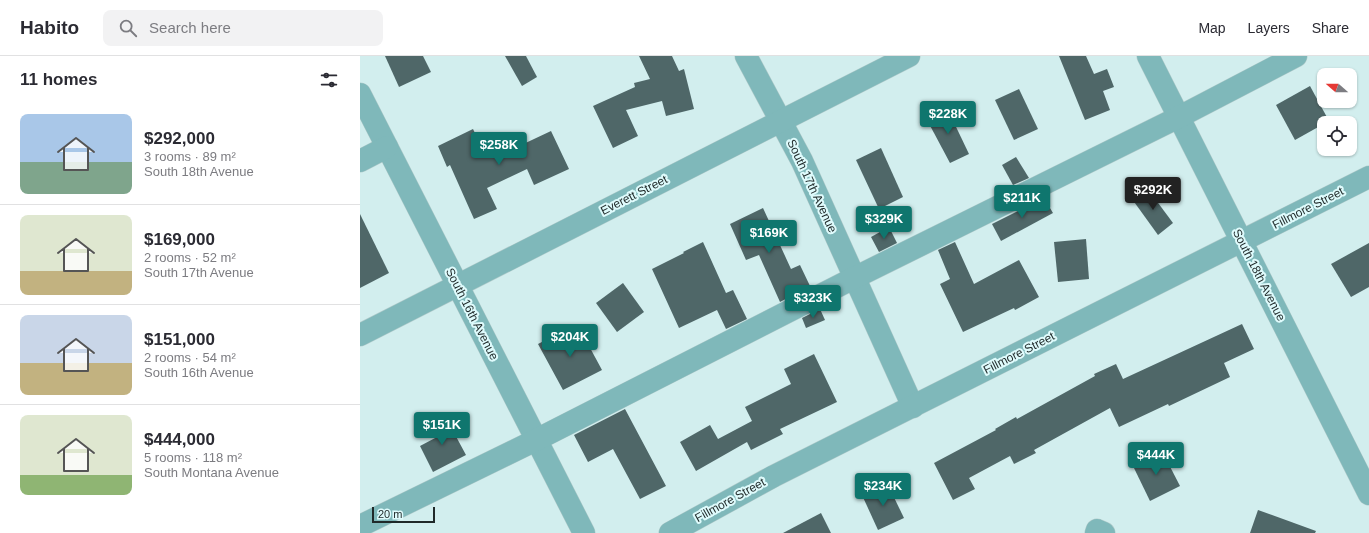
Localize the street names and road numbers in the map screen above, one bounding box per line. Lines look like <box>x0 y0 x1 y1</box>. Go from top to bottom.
street label: South 17th Avenue <box>784 137 840 235</box>
street label: Everett Street <box>598 172 670 218</box>
street label: Fillmore Street <box>1270 184 1347 232</box>
street label: South 18th Avenue <box>1230 227 1288 324</box>
street label: South 16th Avenue <box>443 266 501 363</box>
street label: Fillmore Street <box>981 329 1058 377</box>
street label: Fillmore Street <box>692 475 768 525</box>

